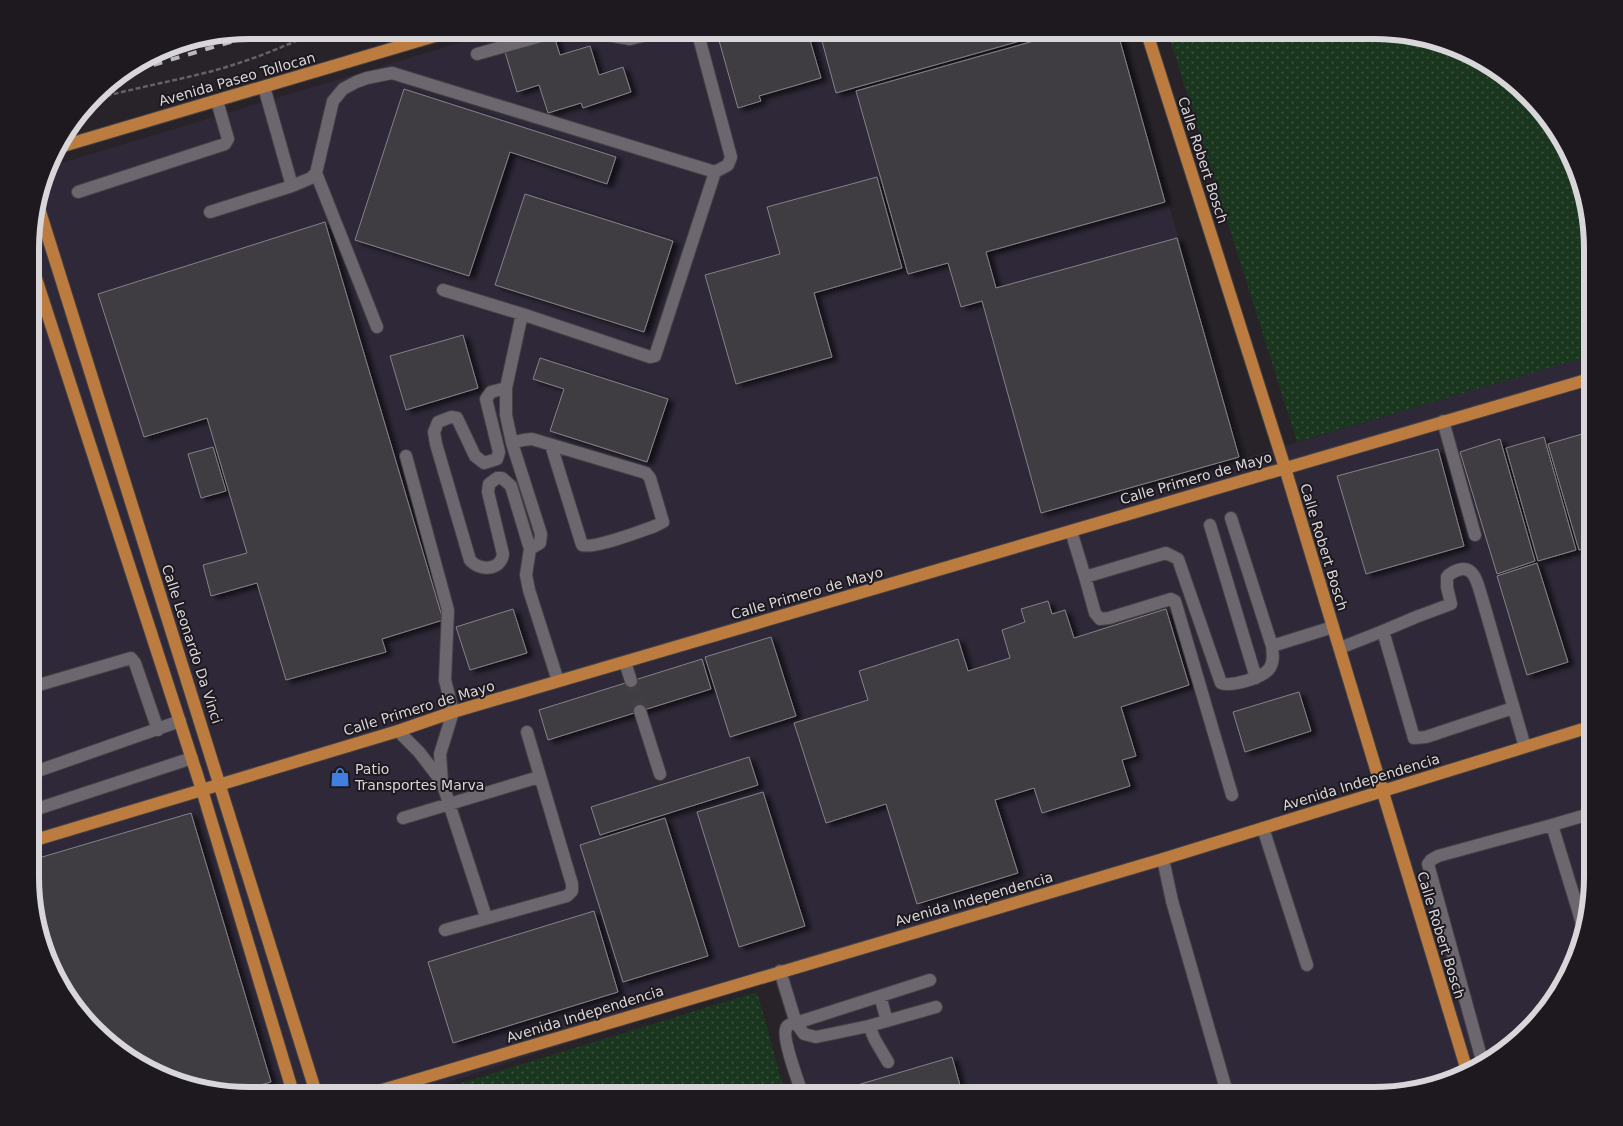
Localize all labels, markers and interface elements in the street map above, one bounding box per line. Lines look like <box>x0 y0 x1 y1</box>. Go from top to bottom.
street label: Avenida Paseo Tollocan <box>157 49 317 109</box>
street label: Calle Robert Bosch <box>1175 95 1231 225</box>
street label: Calle Primero de Mayo <box>1118 449 1274 507</box>
street label: Calle Robert Bosch <box>1297 482 1351 612</box>
street label: Calle Leonardo Da Vinci <box>159 562 225 726</box>
street label: Calle Primero de Mayo <box>729 564 885 622</box>
street label: Calle Primero de Mayo <box>341 677 497 739</box>
street label: Avenida Independencia <box>1280 750 1442 814</box>
place label: Patio Transportes Marva <box>354 761 484 793</box>
shop icon: Patio Transportes Marva <box>329 766 351 788</box>
street label: Avenida Independencia <box>893 869 1055 929</box>
street label: Calle Robert Bosch <box>1414 870 1468 1000</box>
street label: Avenida Independencia <box>504 982 666 1046</box>

